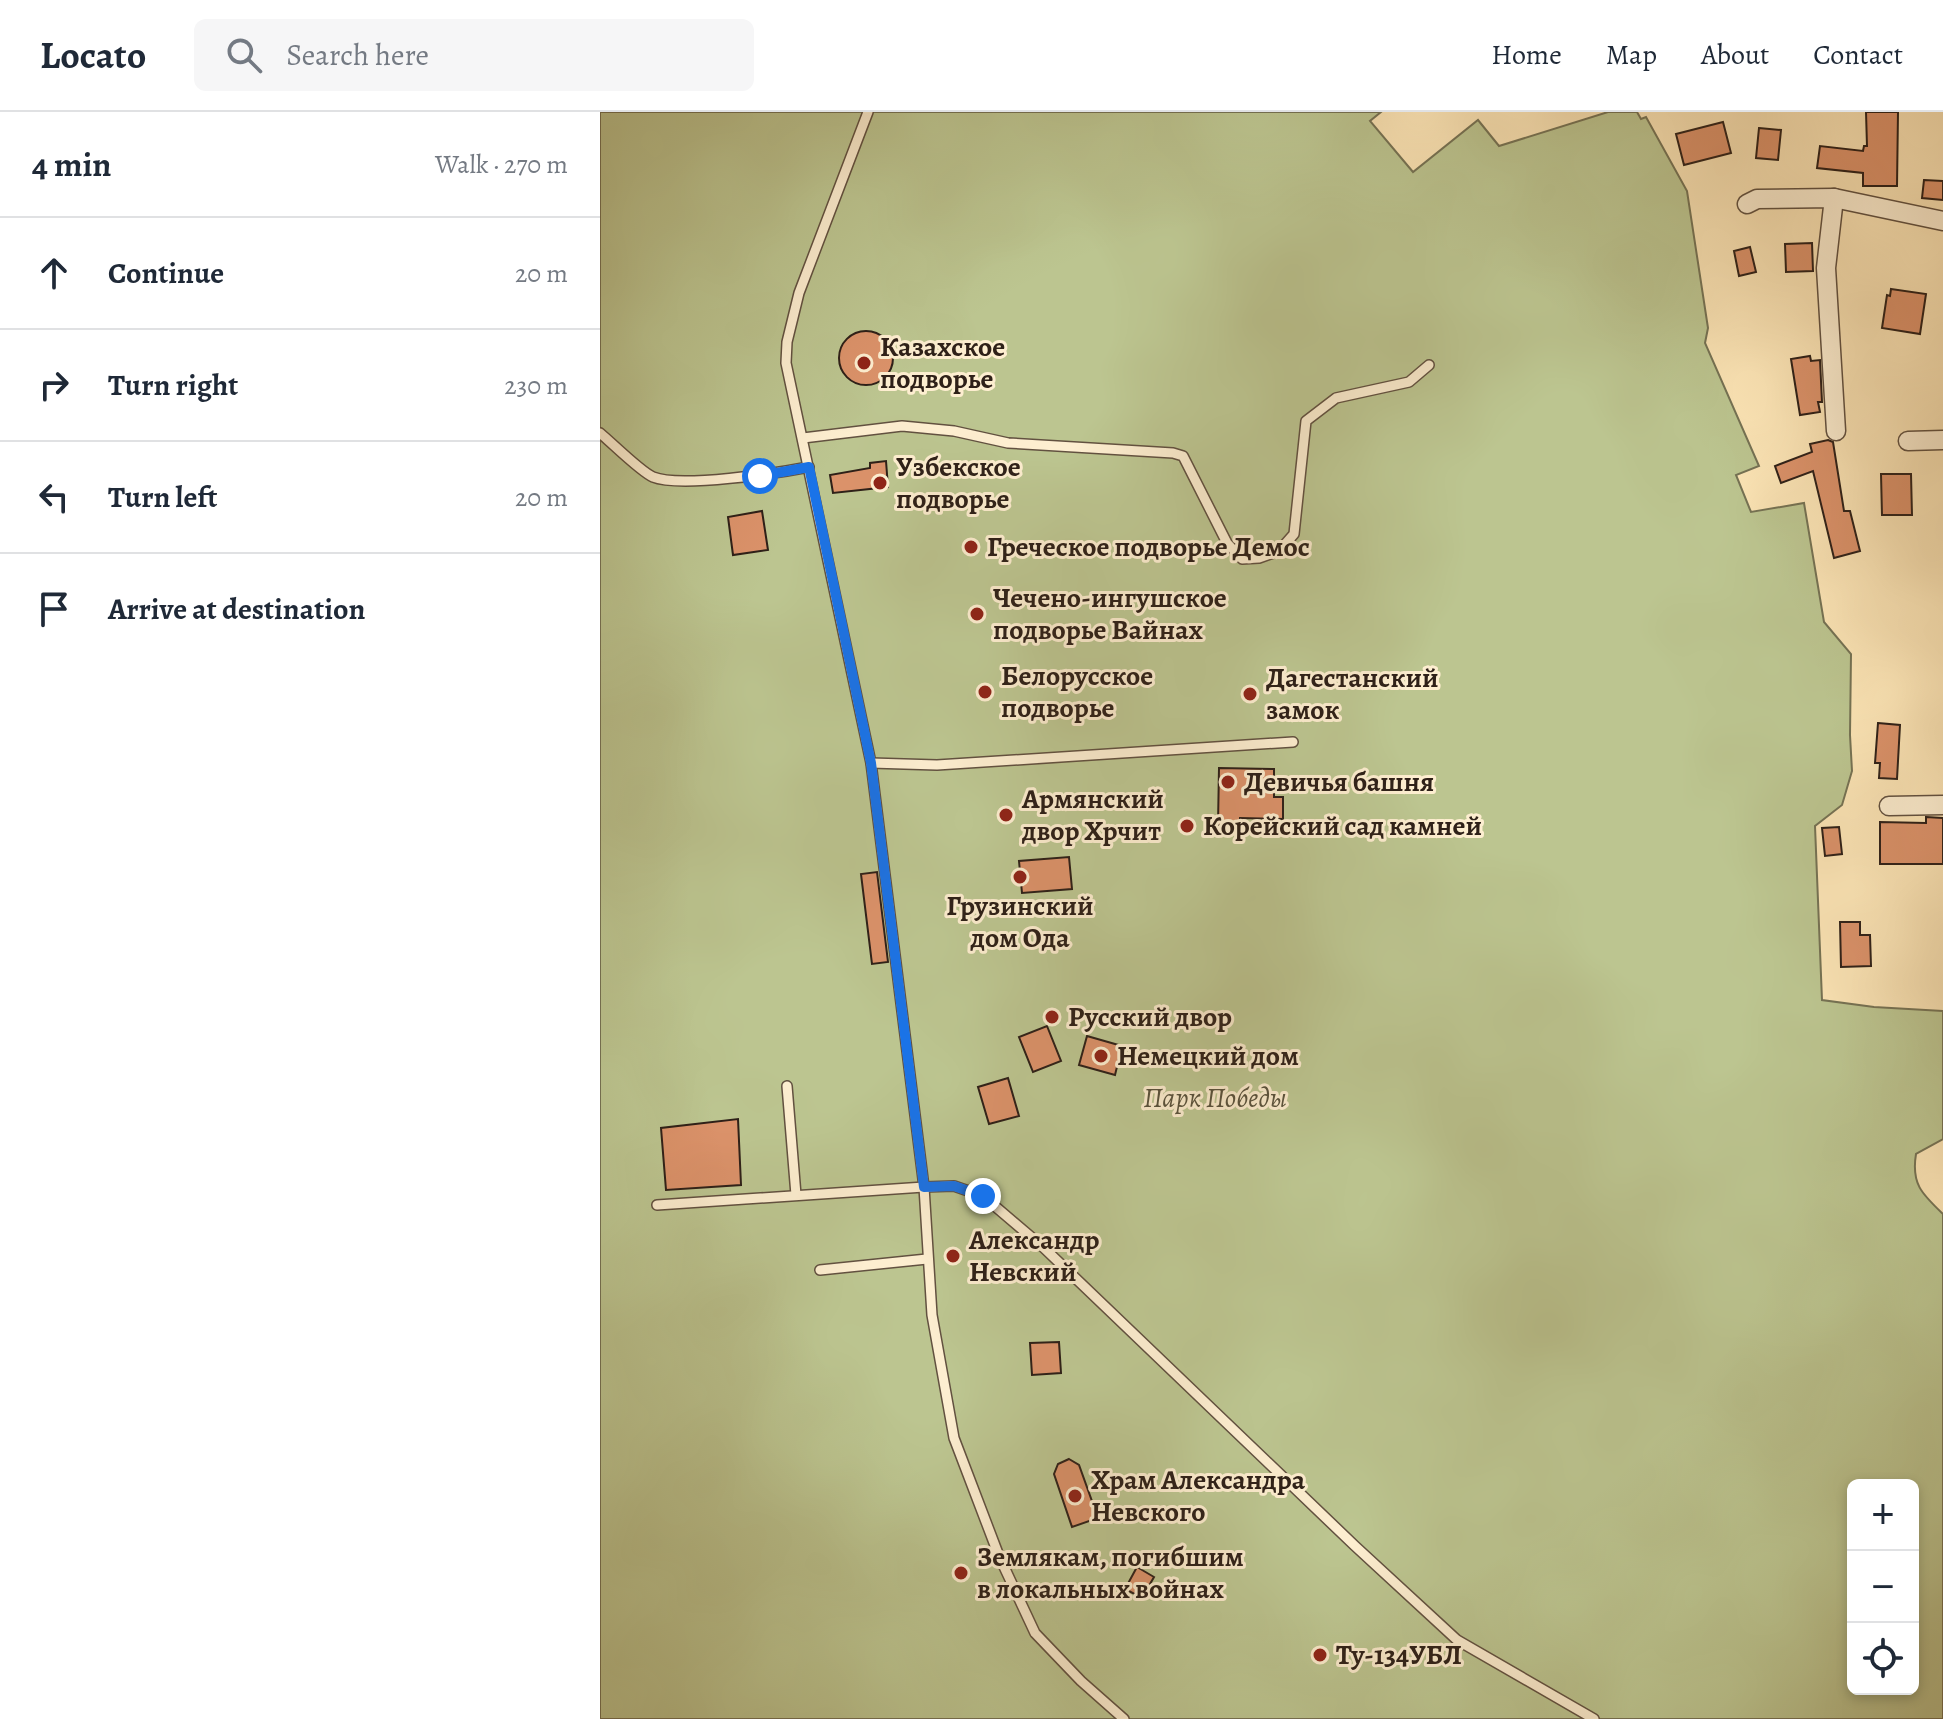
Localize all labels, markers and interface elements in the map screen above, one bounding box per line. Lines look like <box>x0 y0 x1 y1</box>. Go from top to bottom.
search box <box>194 19 754 91</box>
text: Locato <box>40 29 146 81</box>
icon: search <box>222 33 266 77</box>
text: Search here <box>286 35 429 75</box>
text: Home <box>1491 36 1562 74</box>
text: Map <box>1606 36 1657 74</box>
text: About <box>1701 36 1769 74</box>
text: Contact <box>1813 36 1903 74</box>
text: 4 min <box>32 141 111 188</box>
text: Walk · 270 m <box>435 147 568 182</box>
icon: ahead <box>32 251 76 295</box>
text: Continue <box>108 253 224 293</box>
text: 20 m <box>515 256 568 291</box>
place label: Казахское подворье <box>880 328 1005 398</box>
marker: Казахское подворье <box>855 354 873 372</box>
icon: right <box>32 363 76 407</box>
text: Turn right <box>108 365 238 405</box>
text: 230 m <box>504 368 568 403</box>
place label: Узбекское подворье <box>896 448 1021 518</box>
route start <box>742 458 778 494</box>
marker: Узбекское подворье <box>871 474 889 492</box>
icon: left <box>32 475 76 519</box>
text: Turn left <box>108 477 217 517</box>
text: 20 m <box>515 480 568 515</box>
place label: Греческое подворье Демос <box>987 528 1310 566</box>
marker: Греческое подворье Демос <box>962 538 980 556</box>
place label: Чечено-ингушское подворье Вайнах <box>993 579 1227 649</box>
icon: arrive <box>32 587 76 631</box>
text: Arrive at destination <box>108 589 365 629</box>
marker: Чечено-ингушское подворье Вайнах <box>968 605 986 623</box>
place label: Белорусское подворье <box>1001 657 1153 727</box>
place label: Дагестанский замок <box>1266 659 1439 729</box>
marker: Белорусское подворье <box>976 683 994 701</box>
marker: Дагестанский замок <box>1241 685 1259 703</box>
place label: Девичья башня <box>1244 763 1434 801</box>
marker: Девичья башня <box>1219 773 1237 791</box>
place label: Армянский двор Хрчит <box>1021 780 1164 850</box>
marker: Армянский двор Хрчит <box>997 806 1015 824</box>
place label: Корейский сад камней <box>1203 807 1482 845</box>
marker: Корейский сад камней <box>1178 817 1196 835</box>
marker: Грузинский дом Ода <box>1011 868 1029 886</box>
place label: Грузинский дом Ода <box>946 887 1094 957</box>
place label: Русский двор <box>1068 998 1232 1036</box>
marker: Русский двор <box>1043 1008 1061 1026</box>
place label: Немецкий дом <box>1117 1037 1299 1075</box>
marker: Немецкий дом <box>1092 1047 1110 1065</box>
park label: Парк Победы <box>1143 1079 1287 1117</box>
route end <box>965 1178 1001 1214</box>
place label: Александр Невский <box>968 1221 1100 1291</box>
marker: Александр Невский <box>944 1247 962 1265</box>
place label: Храм Александра Невского <box>1091 1461 1306 1531</box>
map controls <box>1847 1479 1919 1695</box>
button: + <box>1847 1479 1919 1551</box>
marker: Храм Александра Невского <box>1066 1487 1084 1505</box>
place label: Землякам, погибшим в локальных войнах <box>977 1538 1244 1608</box>
button: − <box>1847 1551 1919 1623</box>
marker: Землякам, погибшим в локальных войнах <box>952 1564 970 1582</box>
button: locate <box>1847 1623 1919 1695</box>
place label: Ту-134УБЛ <box>1336 1636 1462 1674</box>
marker: Ту-134УБЛ <box>1311 1646 1329 1664</box>

